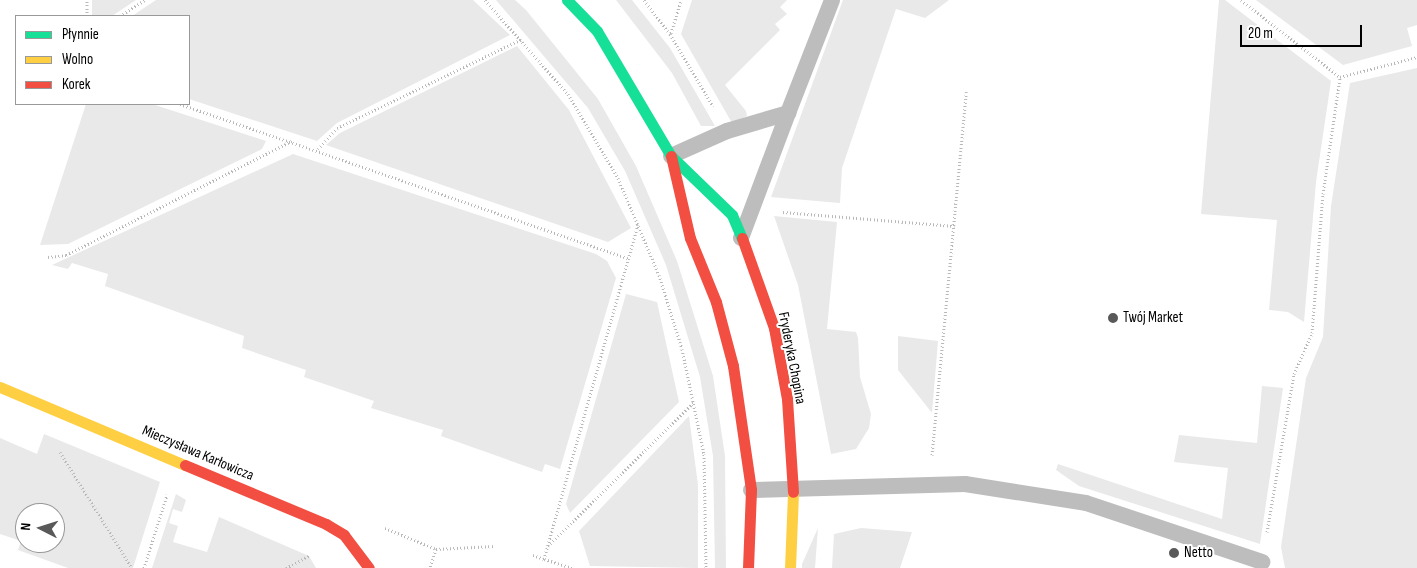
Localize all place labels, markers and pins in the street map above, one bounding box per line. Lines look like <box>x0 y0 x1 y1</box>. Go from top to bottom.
place label: Twój Market <box>1123 309 1183 327</box>
marker: Twój Market <box>1107 312 1119 324</box>
place label: Netto <box>1184 544 1213 562</box>
marker: Netto <box>1168 547 1180 559</box>

